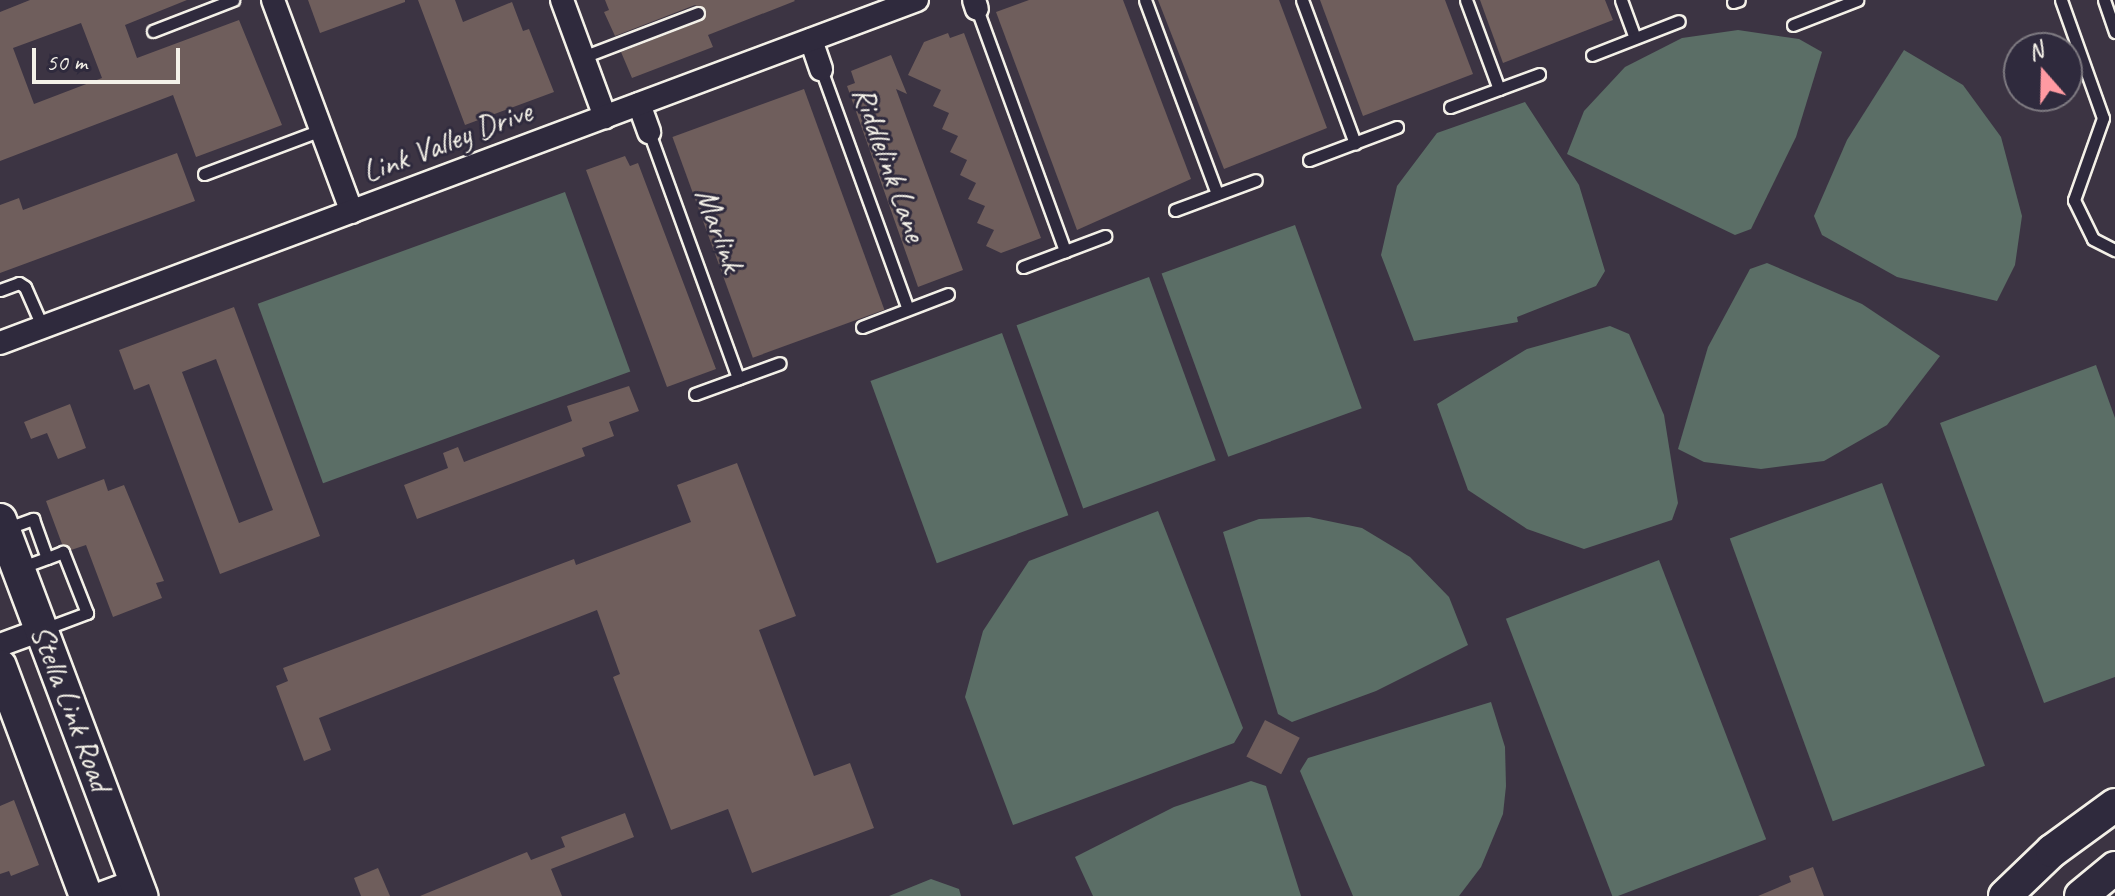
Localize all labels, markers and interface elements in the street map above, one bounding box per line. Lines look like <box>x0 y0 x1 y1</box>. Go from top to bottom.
scale bar <box>36 32 184 82</box>
north arrow <box>2003 32 2083 112</box>
text: N <box>2024 36 2047 67</box>
text: 50 m <box>46 47 87 77</box>
street label: Riddlelink Lane <box>843 81 935 247</box>
street label: Link Valley Drive <box>356 92 538 192</box>
street label: Marlink <box>686 183 752 277</box>
street label: Stella Link Road <box>22 619 120 797</box>

